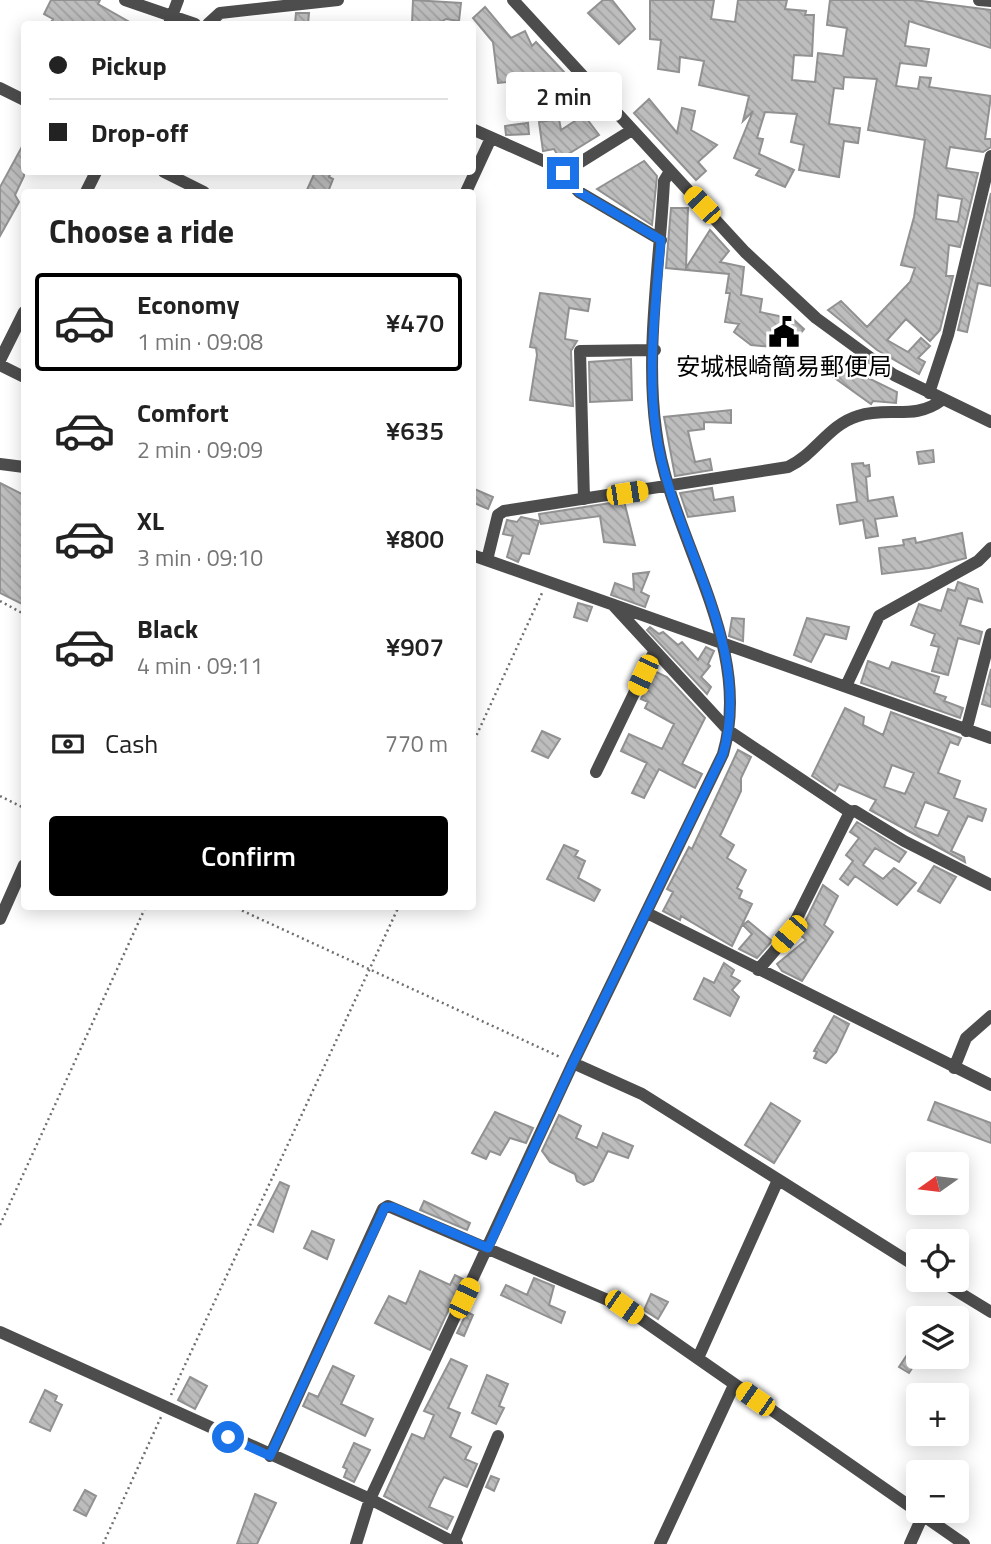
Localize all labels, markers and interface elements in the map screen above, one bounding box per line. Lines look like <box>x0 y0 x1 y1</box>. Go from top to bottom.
text: Pickup <box>91 46 167 85</box>
callout: 2 min <box>505 72 621 120</box>
text: 2 min <box>536 79 592 114</box>
text: Drop-off <box>91 113 188 152</box>
route end <box>547 157 579 189</box>
car <box>680 182 725 228</box>
text: Choose a ride <box>49 207 234 255</box>
text: Economy <box>137 285 239 324</box>
icon: car <box>53 291 116 354</box>
text: ¥470 <box>386 303 444 342</box>
public building icon: 安城根崎簡易郵便局 <box>767 315 801 349</box>
text: 1 min · 09:08 <box>137 324 263 359</box>
place label: 安城根崎簡易郵便局 <box>676 348 892 384</box>
text: Comfort <box>137 393 229 432</box>
icon: car <box>53 399 116 462</box>
text: ¥635 <box>386 411 444 450</box>
text: 2 min · 09:09 <box>137 432 263 467</box>
car <box>605 479 650 507</box>
text: XL <box>137 501 164 540</box>
icon: car <box>53 507 116 570</box>
text: ¥800 <box>386 519 444 558</box>
text: 3 min · 09:10 <box>137 540 263 575</box>
text: Black <box>137 609 198 648</box>
icon: car <box>53 615 116 678</box>
text: ¥907 <box>386 627 444 666</box>
text: 4 min · 09:11 <box>137 648 263 683</box>
car <box>625 652 662 698</box>
text: Cash <box>105 724 158 763</box>
icon: cash <box>49 725 87 763</box>
text: 770 m <box>385 726 448 761</box>
button: Confirm <box>49 816 448 896</box>
car <box>768 911 811 957</box>
north arrow <box>906 1152 970 1214</box>
map controls <box>906 1152 969 1523</box>
button: locate <box>906 1229 969 1292</box>
car <box>446 1275 483 1321</box>
car <box>601 1286 648 1328</box>
button: layers <box>906 1306 969 1369</box>
car <box>732 1378 779 1420</box>
button: + <box>906 1383 969 1446</box>
route start <box>212 1421 244 1453</box>
button: − <box>906 1460 969 1523</box>

